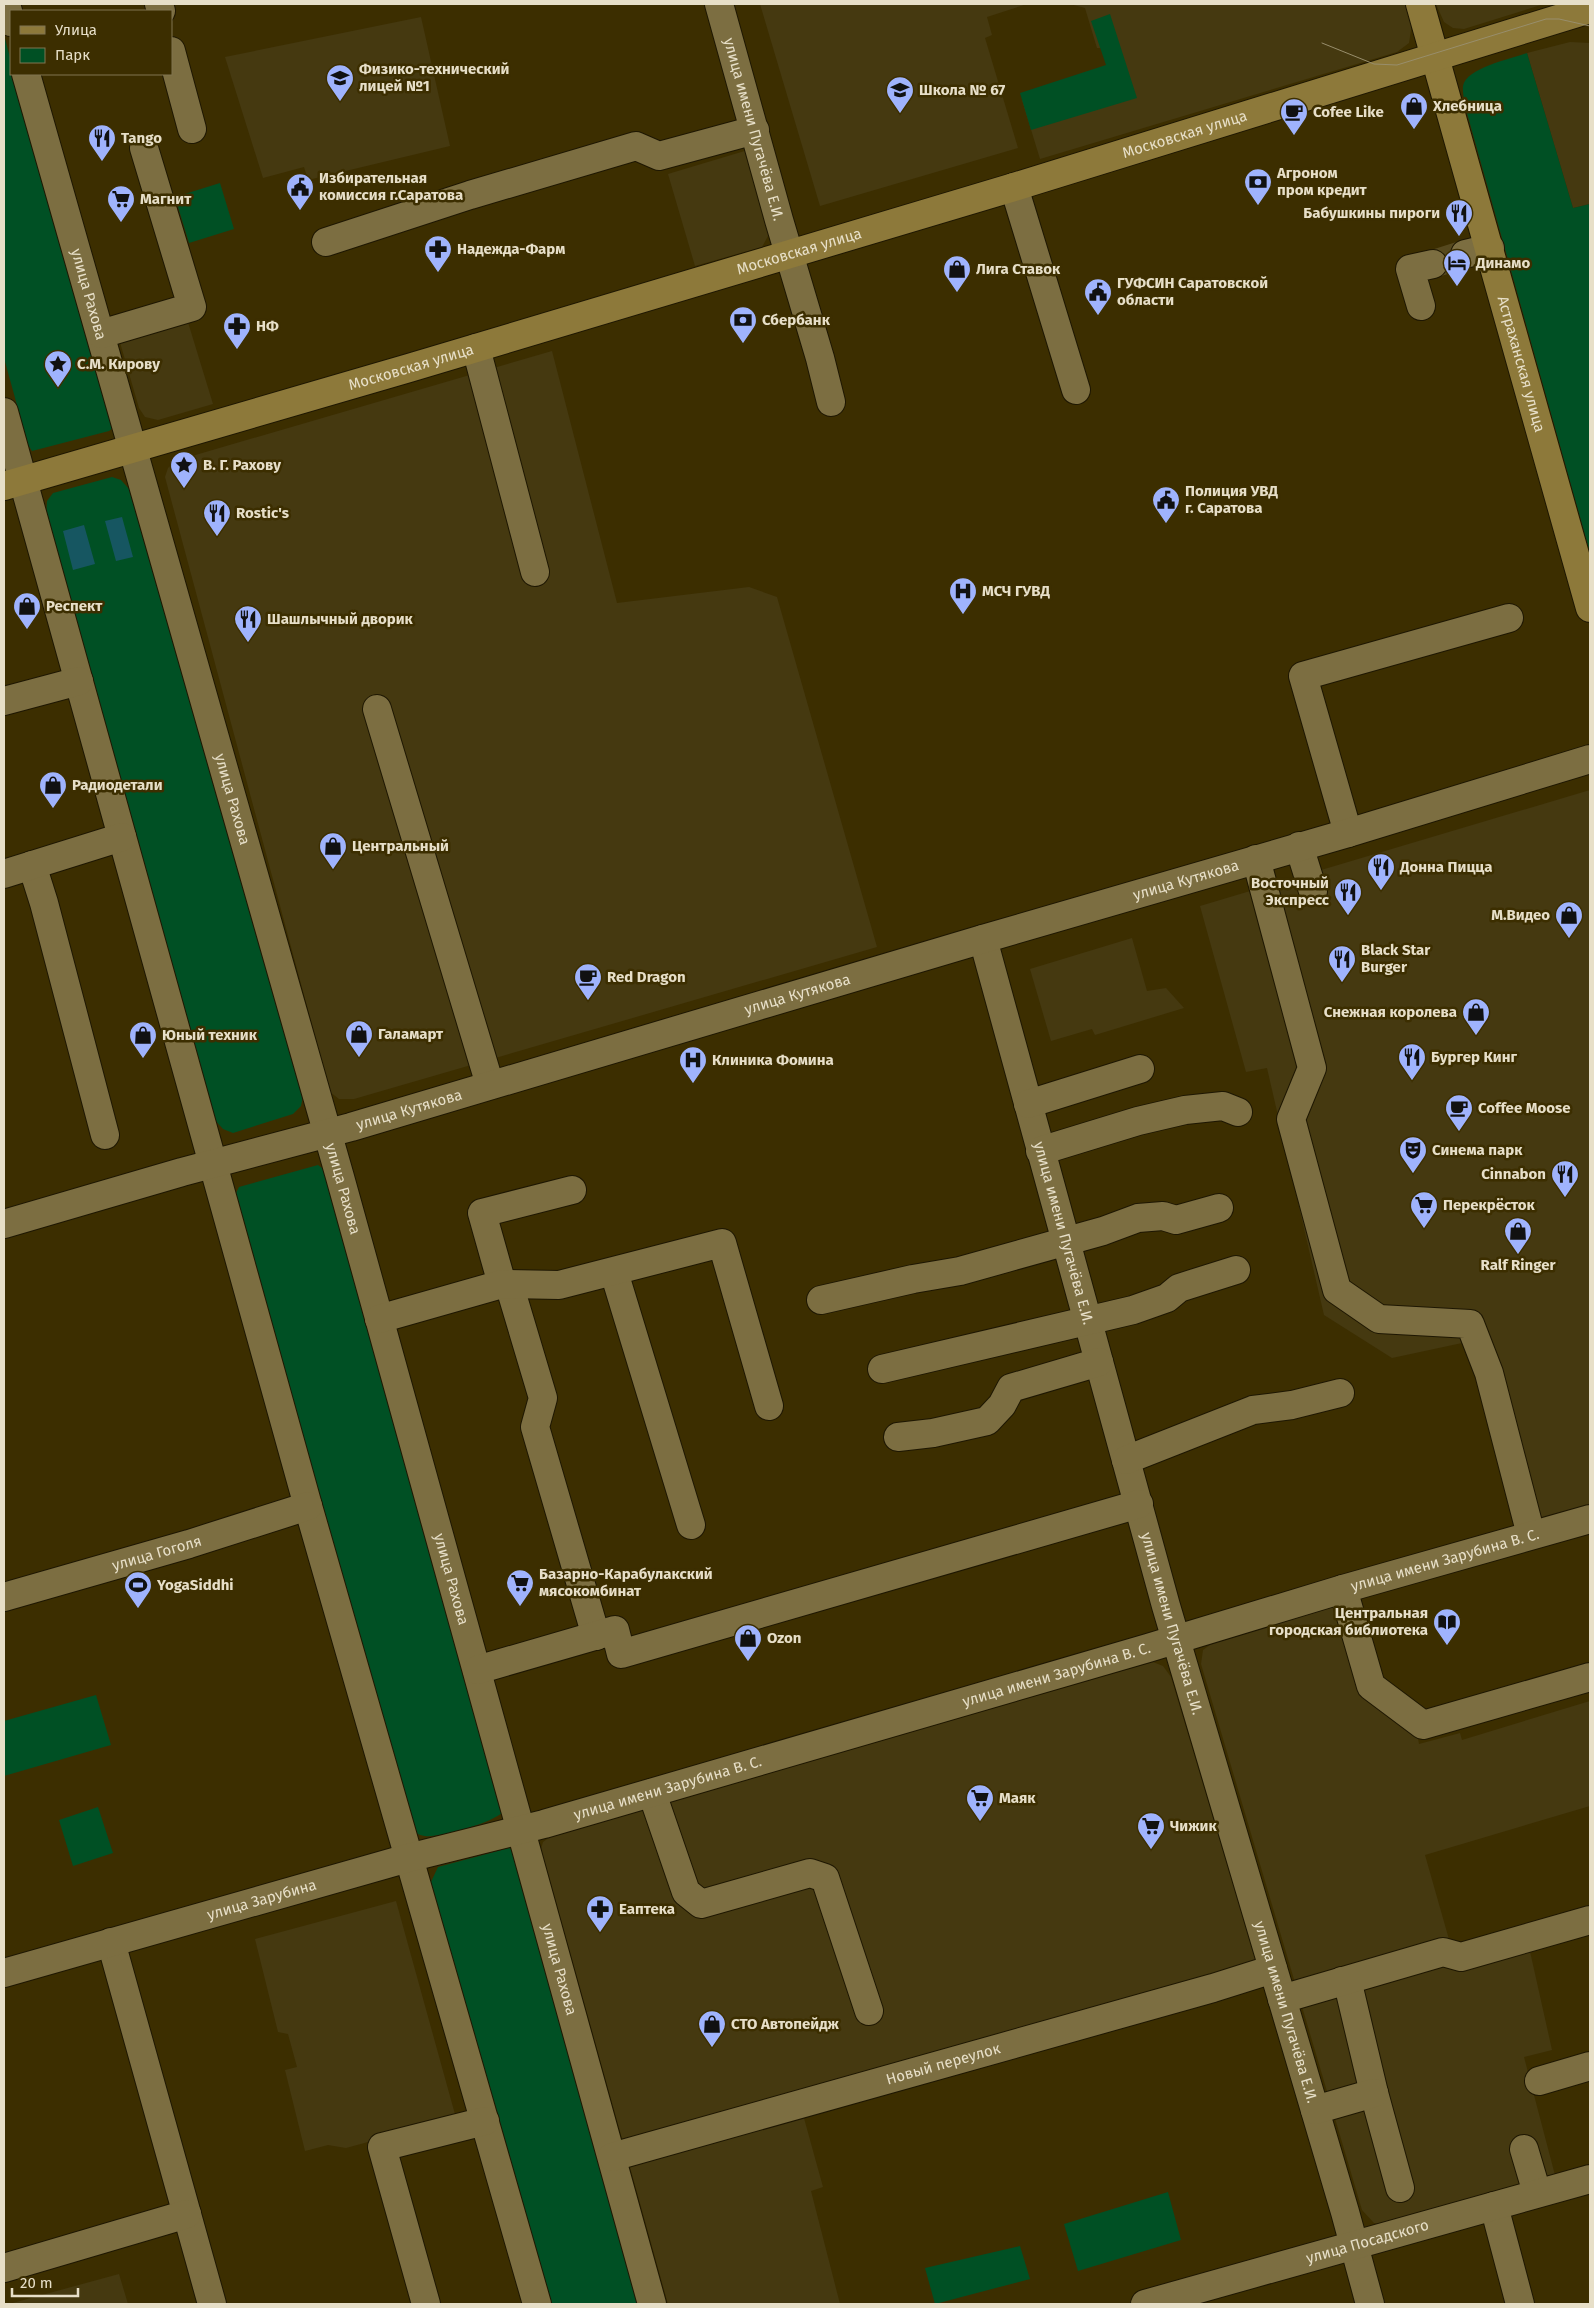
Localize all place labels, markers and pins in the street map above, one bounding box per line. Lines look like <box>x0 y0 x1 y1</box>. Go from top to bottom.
place label: Физико-технический лицей №1 <box>359 60 509 95</box>
school or university icon: Физико-технический лицей №1 <box>325 63 355 102</box>
school or university icon: Школа № 67 <box>885 75 915 114</box>
place label: Школа № 67 <box>919 81 1005 99</box>
shop icon: Хлебница <box>1399 91 1429 130</box>
cafe icon: Cofee Like <box>1279 97 1309 136</box>
place label: Хлебница <box>1432 97 1502 115</box>
place label: Cofee Like <box>1313 103 1384 121</box>
restaurant icon: Tango <box>87 123 117 162</box>
place label: Tango <box>121 129 162 147</box>
place label: Агроном пром кредит <box>1276 164 1368 199</box>
bank icon: Агроном пром кредит <box>1243 167 1273 206</box>
place label: Избирательная комиссия г.Саратова <box>319 169 463 204</box>
public building icon: Избирательная комиссия г.Саратова <box>285 172 315 211</box>
supermarket icon: Магнит <box>106 184 136 223</box>
place label: Магнит <box>140 190 192 208</box>
restaurant icon: Бабушкины пироги <box>1444 198 1474 237</box>
place label: Бабушкины пироги <box>1303 204 1440 222</box>
pharmacy icon: Надежда-Фарм <box>423 234 453 273</box>
place label: Надежда-Фарм <box>457 240 565 258</box>
hotel icon: Динамо <box>1442 248 1472 287</box>
shop icon: Лига Ставок <box>942 254 972 293</box>
place label: Динамо <box>1475 254 1530 272</box>
place label: Лига Ставок <box>976 260 1061 278</box>
place label: ГУФСИН Саратовской области <box>1117 274 1268 309</box>
public building icon: ГУФСИН Саратовской области <box>1083 277 1113 316</box>
bank icon: Сбербанк <box>728 305 758 344</box>
pharmacy icon: НФ <box>222 311 252 350</box>
place label: Сбербанк <box>762 311 831 329</box>
place label: НФ <box>256 317 279 335</box>
place icon: С.М. Кирову <box>43 349 73 388</box>
place label: С.М. Кирову <box>77 355 160 373</box>
place icon: В. Г. Рахову <box>169 450 199 489</box>
place label: В. Г. Рахову <box>203 456 281 474</box>
place label: Полиция УВД г. Саратова <box>1185 482 1279 517</box>
public building icon: Полиция УВД г. Саратова <box>1151 485 1181 524</box>
restaurant icon: Rostic's <box>202 498 232 537</box>
place label: Rostic's <box>236 504 289 522</box>
hospital icon: МСЧ ГУВД <box>948 576 978 615</box>
place label: МСЧ ГУВД <box>982 582 1051 600</box>
shop icon: Респект <box>12 591 42 630</box>
place label: Респект <box>46 597 103 615</box>
restaurant icon: Шашлычный дворик <box>233 604 263 643</box>
place label: Шашлычный дворик <box>267 610 414 628</box>
shop icon: Радиодетали <box>38 770 68 809</box>
place label: Радиодетали <box>72 776 163 794</box>
shop icon: Центральный <box>318 831 348 870</box>
place label: Центральный <box>352 837 449 855</box>
restaurant icon: Донна Пицца <box>1366 852 1396 891</box>
place label: Донна Пицца <box>1399 858 1492 876</box>
place label: Восточный Экспресс <box>1251 874 1330 909</box>
restaurant icon: Восточный Экспресс <box>1333 877 1363 916</box>
shop icon: М.Видео <box>1554 900 1584 939</box>
place label: М.Видео <box>1491 906 1550 924</box>
place label: Black Star Burger <box>1361 941 1431 976</box>
restaurant icon: Black Star Burger <box>1327 944 1357 983</box>
cafe icon: Red Dragon <box>573 962 603 1001</box>
place label: Red Dragon <box>607 968 686 986</box>
shop icon: Снежная королева <box>1461 997 1491 1036</box>
place label: Снежная королева <box>1324 1003 1457 1021</box>
shop icon: Галамарт <box>344 1019 374 1058</box>
shop icon: Юный техник <box>128 1020 158 1059</box>
place label: Галамарт <box>378 1025 444 1043</box>
place label: Юный техник <box>162 1026 258 1044</box>
restaurant icon: Бургер Кинг <box>1397 1042 1427 1081</box>
hospital icon: Клиника Фомина <box>678 1045 708 1084</box>
place label: Бургер Кинг <box>1431 1048 1517 1066</box>
place label: Клиника Фомина <box>712 1051 834 1069</box>
cafe icon: Coffee Moose <box>1444 1093 1474 1132</box>
place label: Coffee Moose <box>1478 1099 1571 1117</box>
theatre icon: Синема парк <box>1398 1135 1428 1174</box>
place label: Синема парк <box>1432 1141 1523 1159</box>
restaurant icon: Cinnabon <box>1550 1159 1580 1198</box>
place label: Cinnabon <box>1481 1165 1546 1183</box>
supermarket icon: Перекрёсток <box>1409 1190 1439 1229</box>
place label: Перекрёсток <box>1443 1196 1536 1214</box>
shop icon: Ralf Ringer <box>1503 1216 1533 1255</box>
place label: Ralf Ringer <box>1481 1256 1556 1274</box>
place label: Базарно-Карабулакский мясокомбинат <box>539 1565 713 1600</box>
supermarket icon: Базарно-Карабулакский мясокомбинат <box>505 1568 535 1607</box>
sports icon: YogaSiddhi <box>123 1570 153 1609</box>
place label: YogaSiddhi <box>156 1576 234 1594</box>
place label: Центральная городская библиотека <box>1269 1604 1428 1639</box>
library icon: Центральная городская библиотека <box>1432 1607 1462 1646</box>
shop icon: Ozon <box>733 1623 763 1662</box>
place label: Ozon <box>767 1629 801 1647</box>
supermarket icon: Маяк <box>965 1783 995 1822</box>
place label: Маяк <box>999 1789 1036 1807</box>
supermarket icon: Чижик <box>1136 1811 1166 1850</box>
place label: Чижик <box>1170 1817 1217 1835</box>
pharmacy icon: Еаптека <box>585 1894 615 1933</box>
place label: Еаптека <box>619 1900 675 1918</box>
shop icon: СТО Автопейдж <box>697 2009 727 2048</box>
place label: СТО Автопейдж <box>731 2015 840 2033</box>

